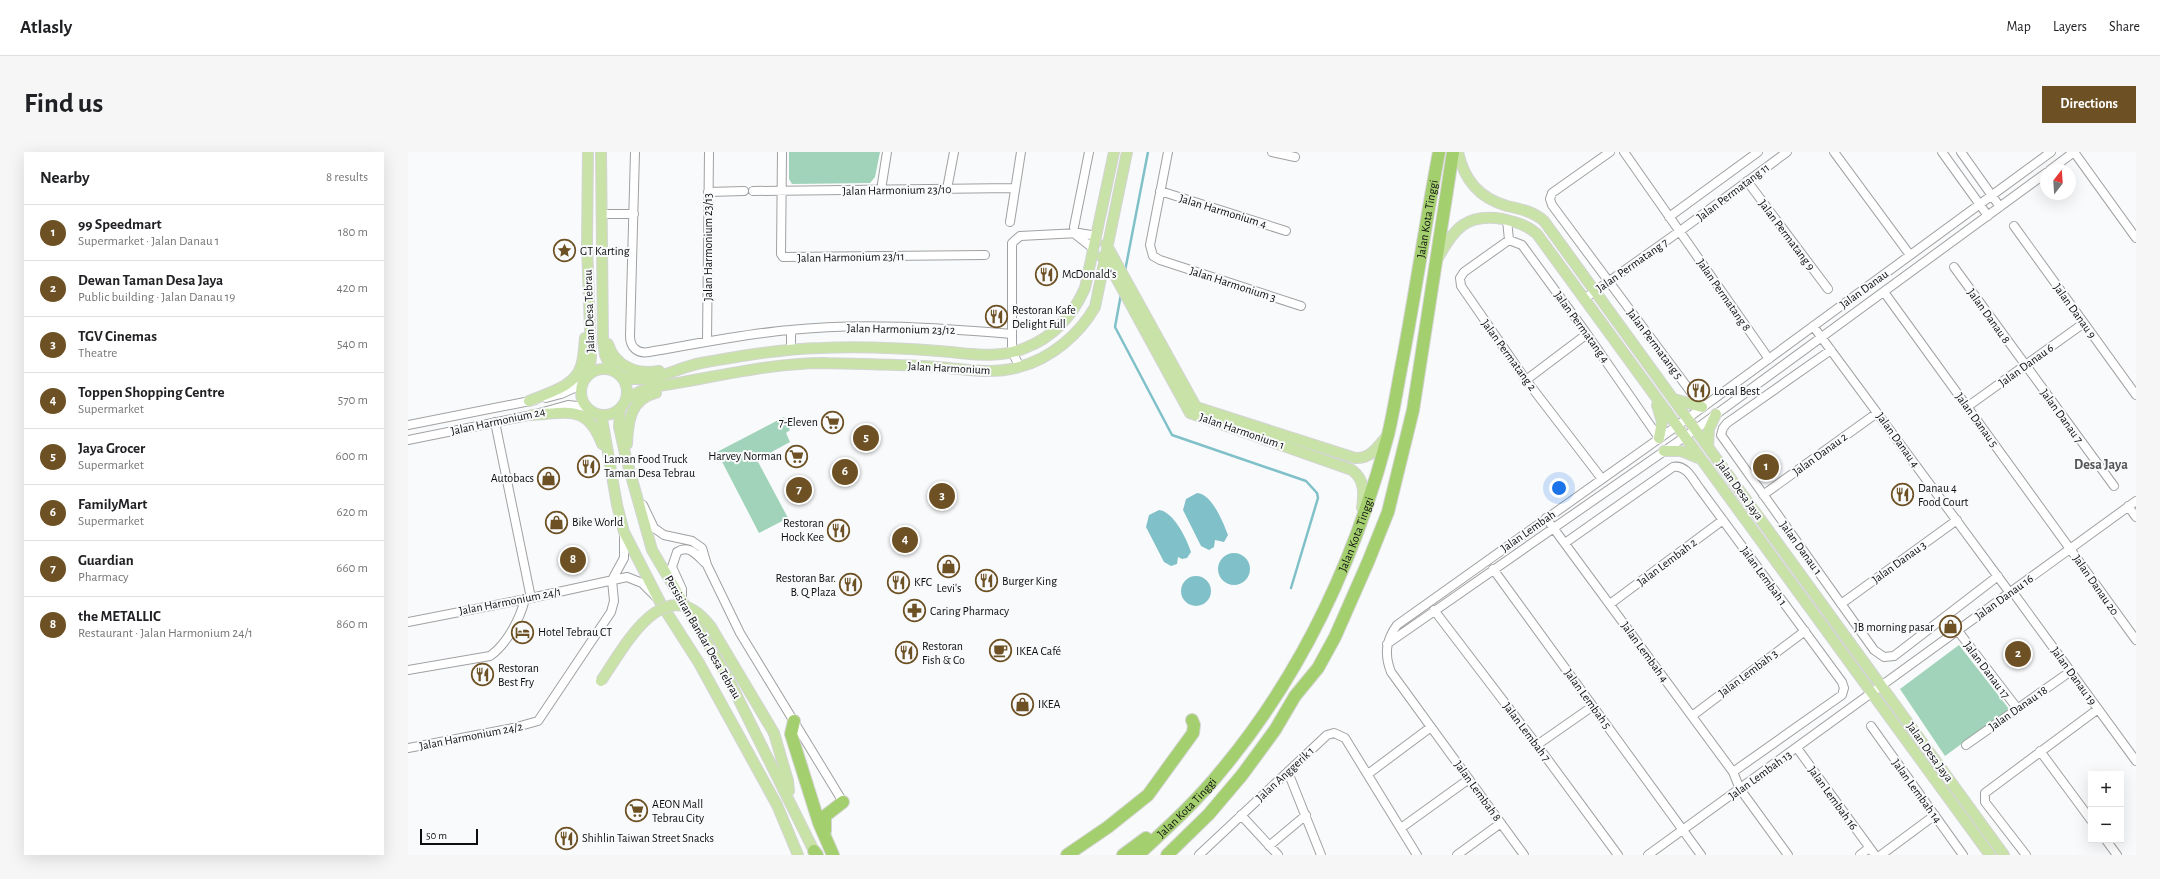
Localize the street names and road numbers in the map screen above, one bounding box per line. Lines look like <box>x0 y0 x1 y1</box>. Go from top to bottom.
street label: Jalan Permatang 11 <box>1694 161 1772 223</box>
street label: Jalan Kota Tinggi <box>1415 179 1440 259</box>
street label: Jalan Harmonium 23/10 <box>842 183 952 197</box>
street label: Jalan Harmonium 4 <box>1178 192 1268 230</box>
street label: Jalan Harmonium 23/13 <box>702 193 714 301</box>
street label: Jalan Permatang 9 <box>1757 198 1818 273</box>
street label: Jalan Permatang 7 <box>1594 236 1670 294</box>
street label: Jalan Harmonium 23/11 <box>797 250 905 264</box>
street label: Jalan Permatang 8 <box>1695 257 1753 333</box>
street label: Jalan Harmonium 3 <box>1188 264 1278 304</box>
street label: Jalan Danau <box>1838 268 1890 310</box>
street label: Jalan Desa Tebrau <box>582 269 596 353</box>
street label: Jalan Danau 9 <box>2051 281 2099 341</box>
street label: Jalan Danau 8 <box>1965 286 2013 346</box>
street label: Jalan Permatang 4 <box>1552 289 1612 365</box>
street label: Jalan Permatang 5 <box>1625 307 1685 381</box>
street label: Jalan Permatang 2 <box>1479 317 1539 393</box>
street label: Jalan Harmonium 23/12 <box>847 322 956 336</box>
street label: Jalan Danau 6 <box>1996 341 2056 389</box>
street label: Jalan Harmonium <box>907 360 991 376</box>
street label: Jalan Danau 7 <box>2038 387 2086 445</box>
street label: Jalan Danau 5 <box>1953 391 2001 449</box>
street label: Jalan Harmonium 24 <box>450 405 546 437</box>
street label: Jalan Danau 4 <box>1874 410 1922 470</box>
street label: Jalan Harmonium 1 <box>1198 411 1286 451</box>
street label: Jalan Danau 2 <box>1791 430 1850 478</box>
street label: Jalan Desa Jaya <box>1714 458 1766 523</box>
street label: Jalan Kota Tinggi <box>1336 495 1375 573</box>
street label: Jalan Lembah <box>1499 508 1557 554</box>
street label: Jalan Danau 1 <box>1778 519 1824 577</box>
street label: Jalan Lembah 2 <box>1635 536 1699 588</box>
street label: Jalan Danau 3 <box>1870 538 1928 586</box>
street label: Jalan Lembah 1 <box>1739 544 1789 608</box>
street label: Jalan Danau 20 <box>2071 553 2121 617</box>
street label: Jalan Danau 16 <box>1973 572 2035 622</box>
street label: Persisiran Bandar Desa Tebrau <box>663 573 743 701</box>
street label: Jalan Harmonium 24/1 <box>458 585 562 617</box>
street label: Jalan Lembah 4 <box>1619 620 1671 685</box>
street label: Jalan Danau 17 <box>1962 639 2012 701</box>
street label: Jalan Danau 19 <box>2049 645 2099 707</box>
street label: Jalan Lembah 3 <box>1716 647 1780 699</box>
street label: Jalan Lembah 5 <box>1562 667 1614 731</box>
street label: Jalan Danau 18 <box>1987 683 2050 733</box>
street label: Jalan Lembah 7 <box>1501 700 1553 764</box>
street label: Jalan Harmonium 24/2 <box>418 720 524 752</box>
street label: Jalan Desa Jaya <box>1904 720 1956 785</box>
street label: Jalan Anggerik 1 <box>1254 744 1316 804</box>
street label: Jalan Lembah 13 <box>1726 748 1794 802</box>
street label: Jalan Lembah 14 <box>1890 757 1944 825</box>
street label: Jalan Lembah 8 <box>1452 759 1504 824</box>
street label: Jalan Lembah 16 <box>1806 764 1860 832</box>
street label: Jalan Kota Tinggi <box>1155 775 1219 840</box>

